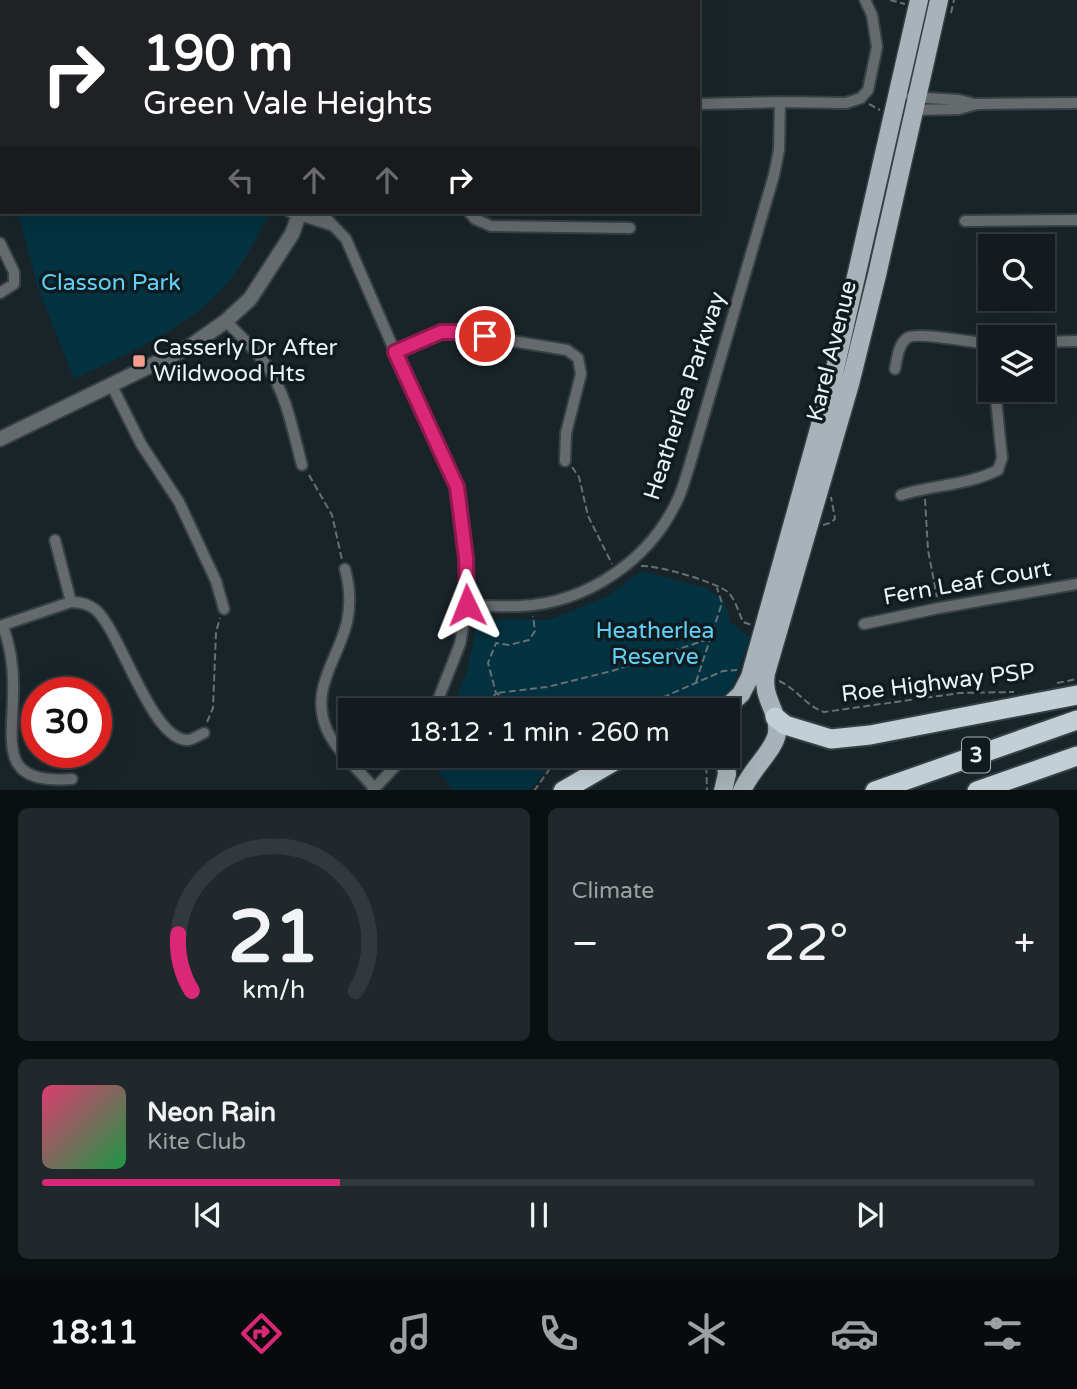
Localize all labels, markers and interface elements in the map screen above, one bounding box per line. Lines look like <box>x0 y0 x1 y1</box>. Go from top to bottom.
text: 190 m <box>143 25 293 84</box>
icon: right <box>28 28 119 119</box>
text: Green Vale Heights <box>143 85 433 123</box>
icon: left <box>222 161 260 199</box>
icon: ahead <box>295 161 333 199</box>
icon: ahead <box>368 161 406 199</box>
icon: right <box>441 161 479 199</box>
map controls <box>978 234 1055 402</box>
button: search <box>978 234 1055 311</box>
park label: Classon Park <box>41 269 181 297</box>
street label: Karel Avenue <box>801 278 863 424</box>
street label: Heatherlea Parkway <box>638 288 732 504</box>
pin <box>455 306 515 366</box>
icon: arrive <box>466 317 504 355</box>
button: layers <box>978 325 1055 402</box>
place label: Casserly Dr After Wildwood Hts <box>153 334 338 388</box>
marker: Casserly Dr After Wildwood Hts <box>131 353 147 369</box>
street label: Fern Leaf Court <box>881 554 1053 612</box>
position arrow <box>430 568 504 642</box>
park label: Heatherlea Reserve <box>595 617 715 671</box>
street label: Roe Highway PSP <box>840 657 1036 709</box>
speed limit sign: 30 <box>21 677 112 768</box>
text: 18:12 · 1 min · 260 m <box>408 717 670 748</box>
road number: 3 <box>962 738 990 772</box>
text: Climate <box>572 877 654 905</box>
text: 21 <box>228 894 319 982</box>
text: 22° <box>764 912 849 975</box>
text: − <box>572 921 599 967</box>
text: + <box>1014 921 1035 967</box>
text: km/h <box>242 974 305 1004</box>
text: Neon Rain <box>147 1097 276 1128</box>
text: Kite Club <box>147 1128 246 1156</box>
icon: previous <box>189 1196 227 1234</box>
icon: pause <box>520 1196 558 1234</box>
icon: next <box>851 1196 889 1234</box>
icon: directions <box>237 1309 286 1358</box>
icon: music <box>386 1309 435 1358</box>
icon: phone <box>534 1309 583 1358</box>
icon: climate <box>682 1309 731 1358</box>
icon: car <box>830 1309 879 1358</box>
icon: filters <box>978 1309 1027 1358</box>
text: 18:11 <box>50 1314 138 1352</box>

